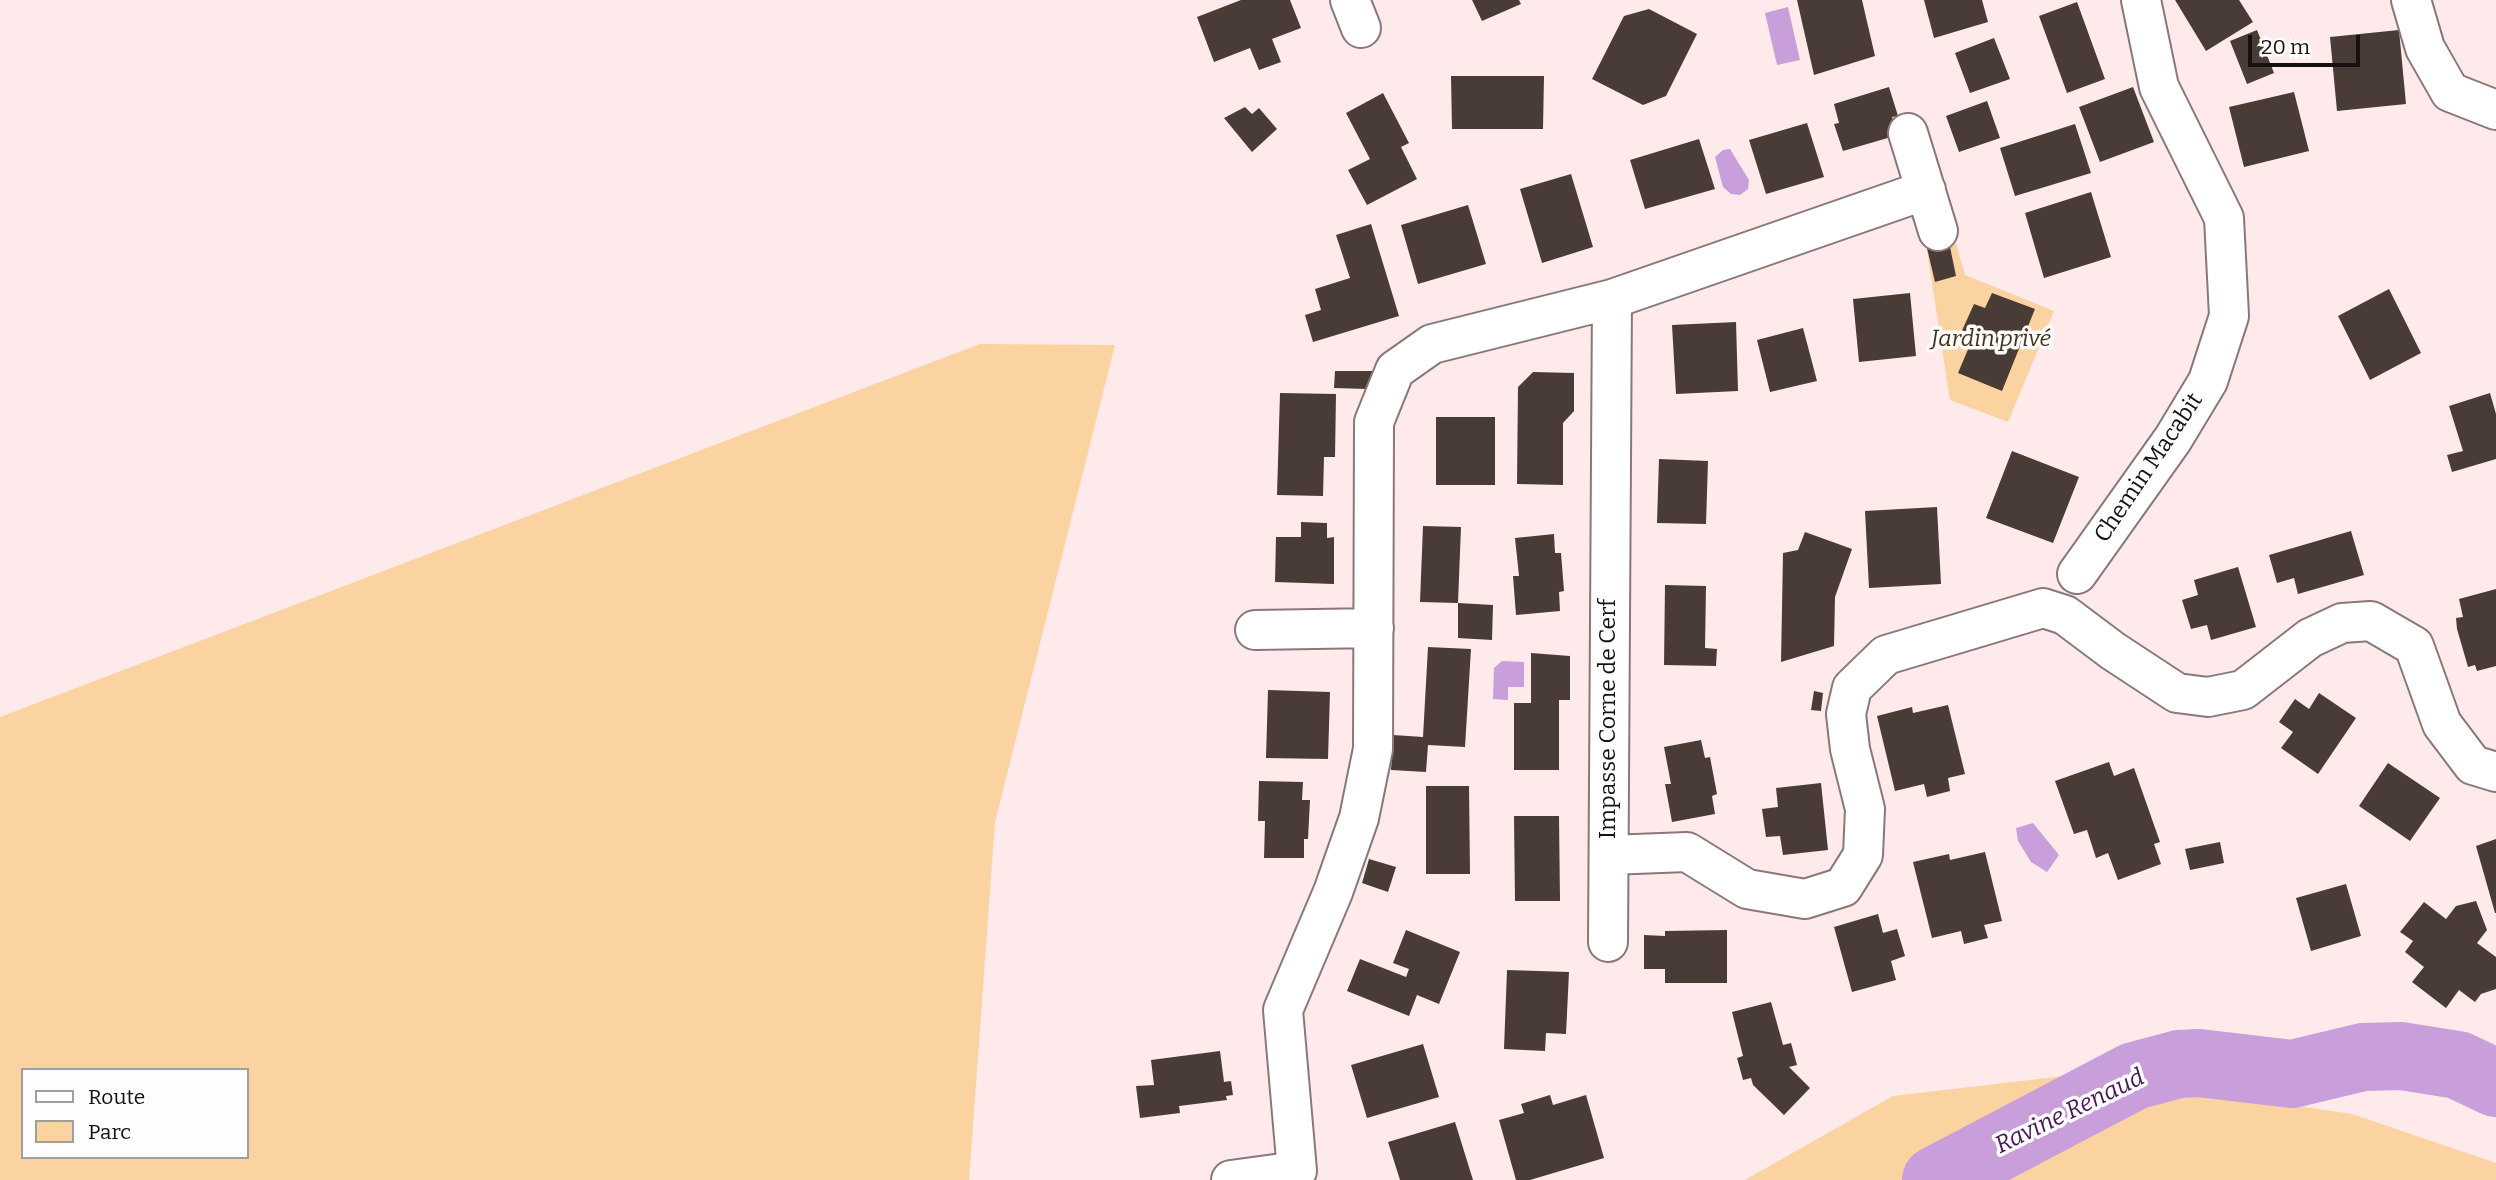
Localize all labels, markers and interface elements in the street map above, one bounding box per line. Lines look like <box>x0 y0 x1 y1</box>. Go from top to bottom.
scale bar <box>2251 21 2363 65</box>
text: 20 m <box>2261 34 2310 60</box>
park label: Jardin privé <box>1931 326 2051 354</box>
street label: Chemin Macabit <box>2089 388 2209 548</box>
street label: Impasse Corne de Cerf <box>1595 599 1623 839</box>
water label: Ravine Renaud <box>1991 1063 2149 1161</box>
legend <box>21 1068 248 1159</box>
text: Route <box>88 1084 145 1110</box>
text: Parc <box>88 1119 131 1145</box>

